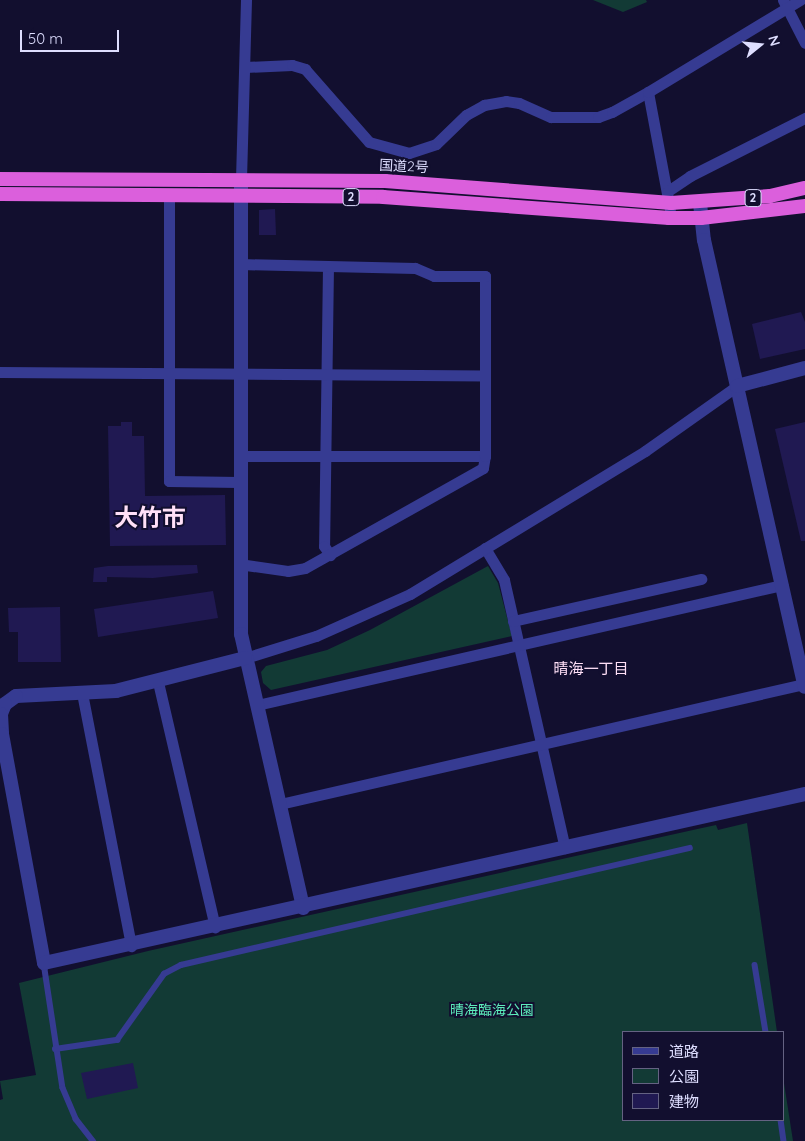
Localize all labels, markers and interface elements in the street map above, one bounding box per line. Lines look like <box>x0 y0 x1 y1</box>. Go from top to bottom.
scale bar <box>22 20 121 52</box>
north arrow <box>735 20 785 70</box>
text: 50 m <box>28 29 63 48</box>
text: N <box>764 33 784 48</box>
street label: 国道2号 <box>379 156 429 176</box>
road number: 2 <box>342 188 360 206</box>
road number: 2 <box>744 188 762 208</box>
district label: 大竹市 <box>114 504 186 532</box>
district label: 晴海一丁目 <box>554 660 628 678</box>
park label: 晴海臨海公園 <box>450 1002 534 1018</box>
legend <box>622 1031 785 1121</box>
text: 道路 <box>669 1042 699 1061</box>
text: 公園 <box>669 1067 699 1086</box>
text: 建物 <box>669 1092 699 1111</box>

